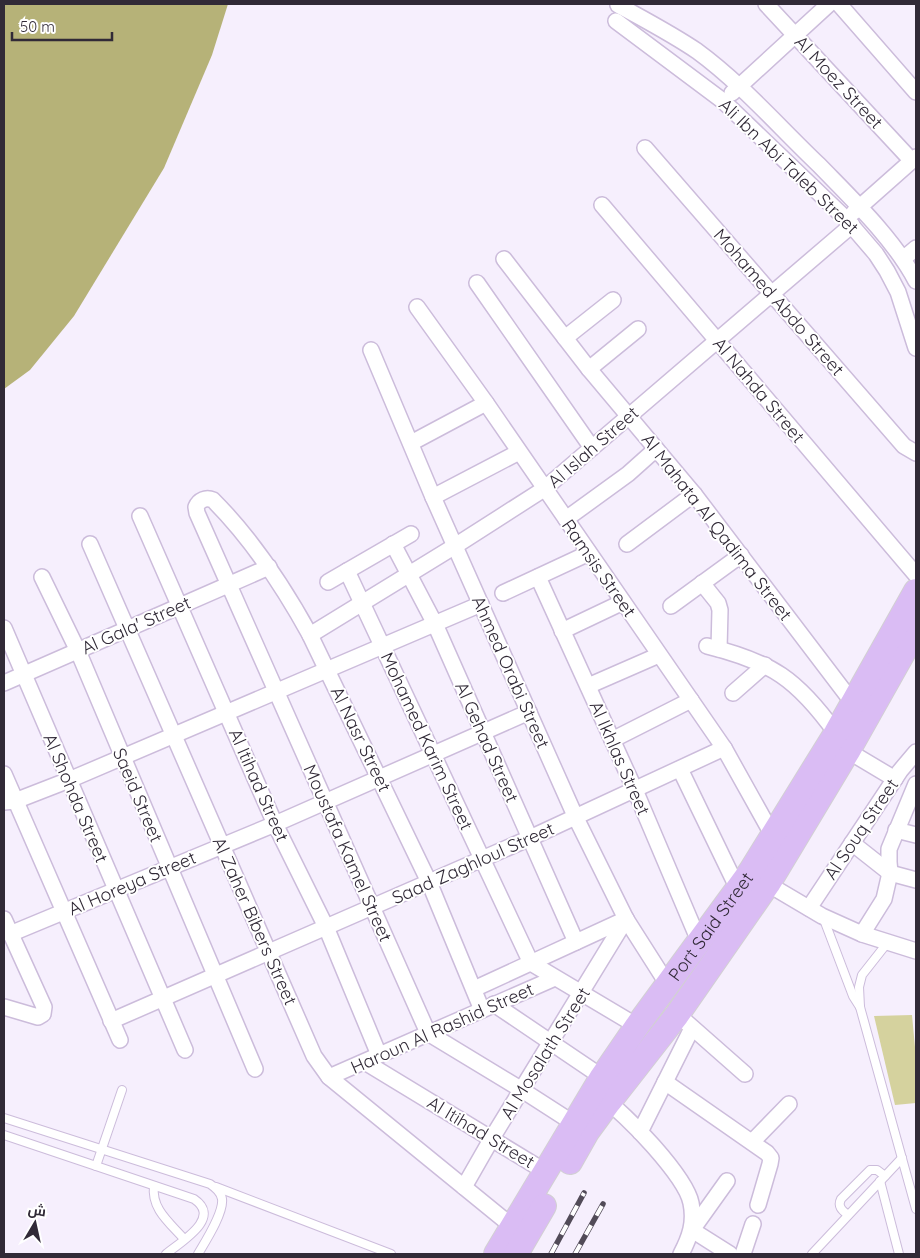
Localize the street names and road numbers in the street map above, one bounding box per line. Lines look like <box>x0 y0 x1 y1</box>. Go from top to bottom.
street label: Al Moez Street <box>790 31 888 133</box>
street label: Ali Ibn Abi Taleb Street <box>714 93 864 239</box>
street label: Mohamed Abdo Street <box>709 224 849 380</box>
street label: Al Nahda Street <box>708 332 810 448</box>
street label: Al Islah Street <box>543 401 643 493</box>
street label: Al Mahata Al Qadima Street <box>637 429 797 625</box>
street label: Ramsis Street <box>557 515 641 621</box>
street label: Al Gala' Street <box>78 591 194 659</box>
street label: Ahmed Orabi Street <box>467 592 555 752</box>
street label: Mohamed Karim Street <box>376 648 478 834</box>
street label: Al Gehad Street <box>450 678 524 806</box>
street label: Al Nasr Street <box>326 683 396 795</box>
street label: Al Ikhlas Street <box>585 697 655 819</box>
street label: Al Itihad Street <box>224 725 294 845</box>
street label: Al Shohda Street <box>38 730 114 866</box>
street label: Saeid Street <box>108 744 168 846</box>
street label: Moustafa Kamel Street <box>299 761 397 945</box>
street label: Al Souq Street <box>819 774 903 884</box>
street label: Saad Zaghloul Street <box>388 817 558 909</box>
street label: Al Zaher Bibers Street <box>208 833 302 1009</box>
street label: Al Horeya Street <box>65 846 199 920</box>
street label: Port Said Street <box>663 867 758 985</box>
street label: Haroun Al Rashid Street <box>347 977 537 1079</box>
street label: Al Mosalath Street <box>495 983 595 1123</box>
street label: Al Itihad Street <box>423 1091 539 1173</box>

